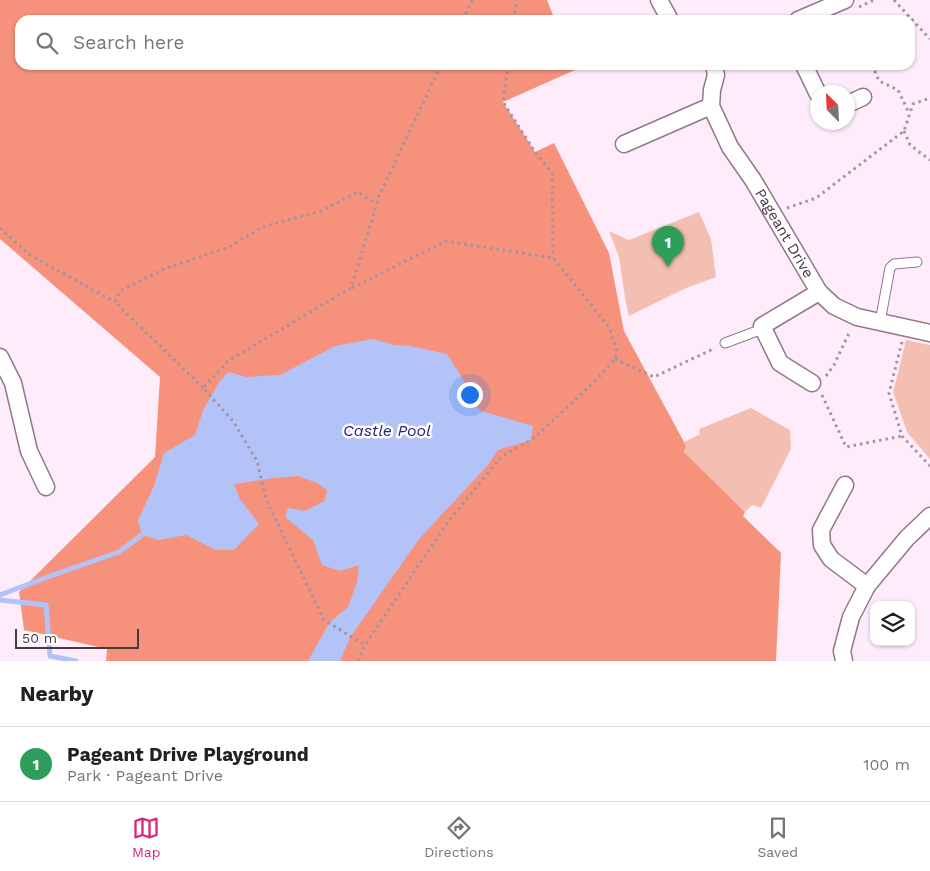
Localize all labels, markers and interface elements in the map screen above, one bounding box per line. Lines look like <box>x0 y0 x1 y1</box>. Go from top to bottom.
search box <box>15 15 915 70</box>
icon: search <box>33 29 61 57</box>
text: Search here <box>73 31 184 54</box>
north arrow <box>810 85 855 130</box>
street label: Pageant Drive <box>751 185 818 281</box>
pin: 1 <box>652 226 684 267</box>
your location <box>457 382 483 408</box>
water label: Castle Pool <box>343 421 431 440</box>
map controls <box>870 601 915 646</box>
button: layers <box>870 601 915 646</box>
scale bar <box>15 626 139 649</box>
text: 50 m <box>22 630 57 646</box>
text: Nearby <box>20 681 93 706</box>
text: Pageant Drive Playground <box>67 743 309 766</box>
text: 1 <box>33 755 39 774</box>
text: 100 m <box>863 755 910 774</box>
text: Park · Pageant Drive <box>67 766 223 785</box>
tab: Map <box>132 814 161 860</box>
tab: Directions <box>424 814 494 860</box>
tab: Saved <box>757 814 798 860</box>

